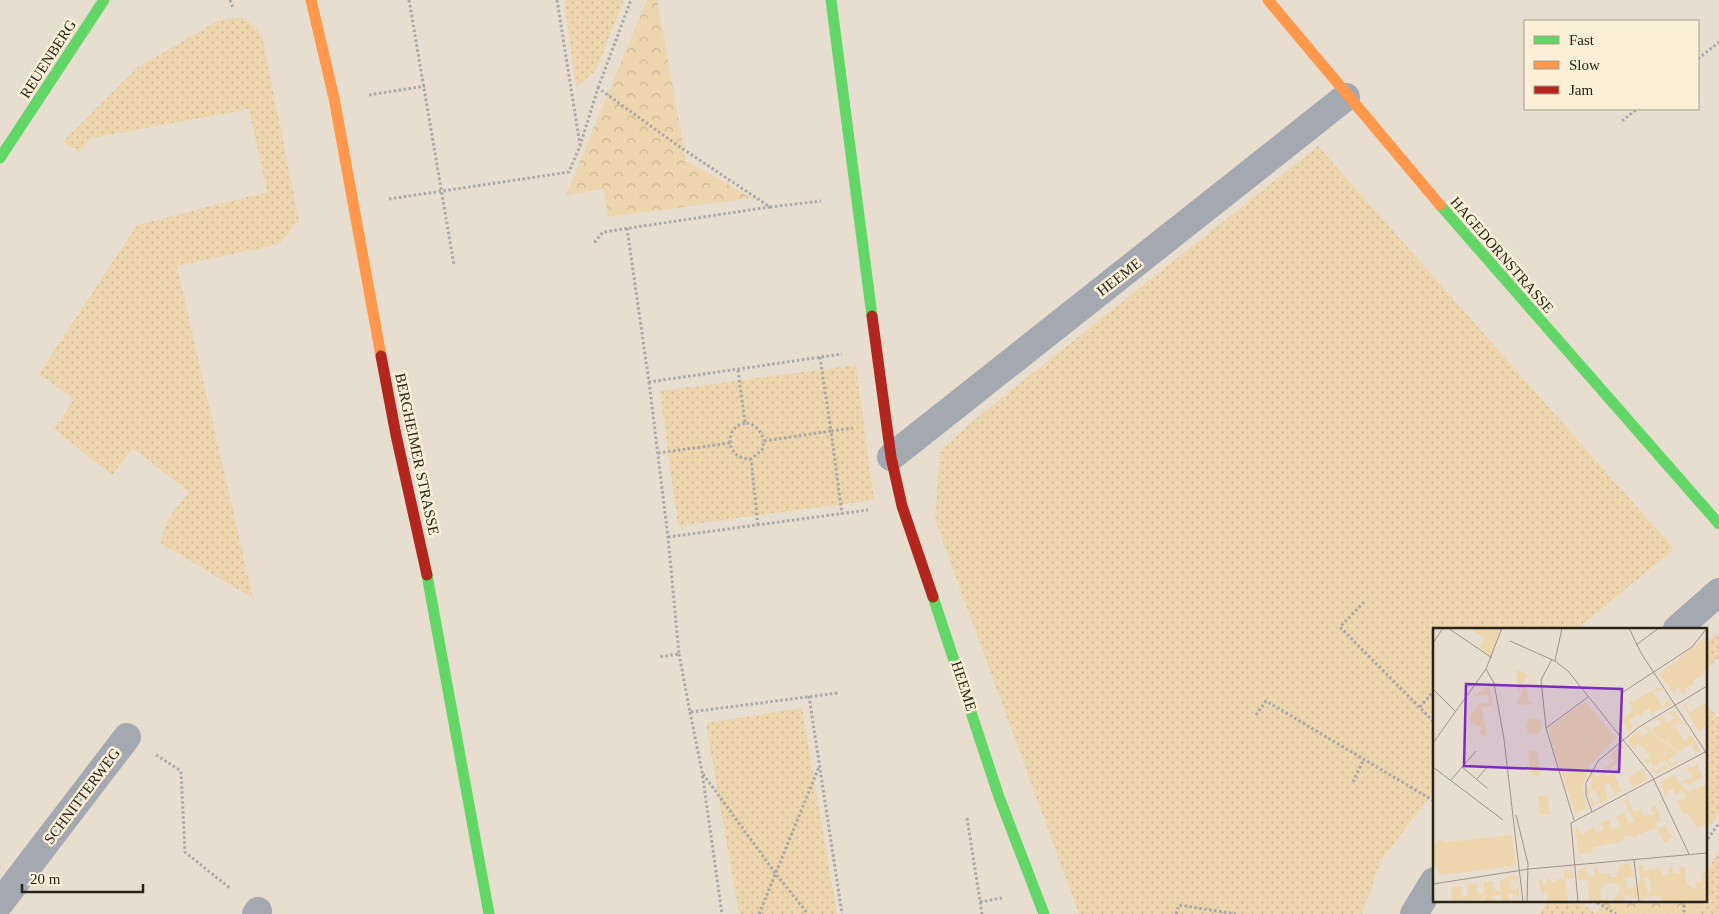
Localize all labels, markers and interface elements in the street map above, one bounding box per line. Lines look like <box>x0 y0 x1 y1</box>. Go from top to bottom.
street label: REUENBERG <box>17 17 79 101</box>
legend <box>1524 20 1699 110</box>
text: Fast <box>1569 32 1595 48</box>
text: Slow <box>1569 57 1600 73</box>
text: Jam <box>1569 82 1593 98</box>
street label: HAGEDORNSTRASSE <box>1447 194 1557 316</box>
street label: HEEME <box>1094 255 1144 299</box>
street label: BERGHEIMER STRASSE <box>392 371 442 537</box>
inset map <box>1433 628 1706 902</box>
street label: HEEME <box>948 659 980 713</box>
street label: SCHNITTERWEG <box>41 745 123 847</box>
scale bar <box>22 862 144 894</box>
text: 20 m <box>30 871 61 887</box>

